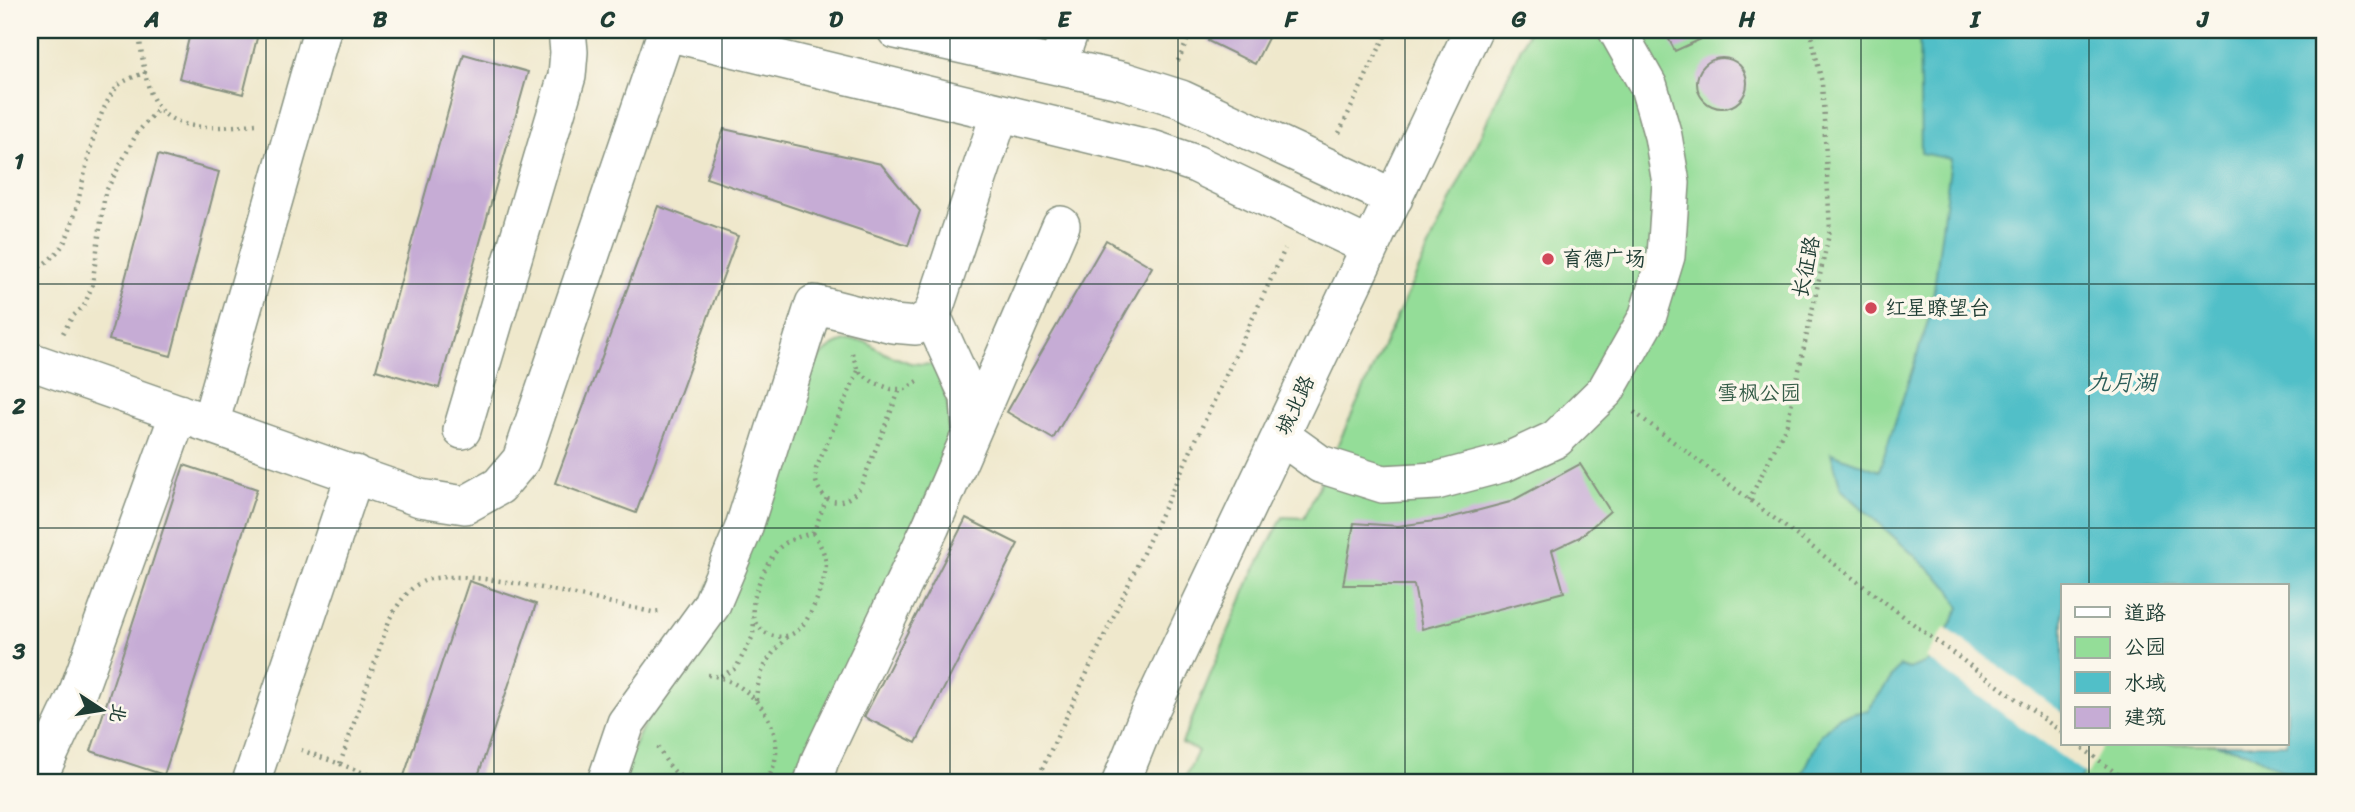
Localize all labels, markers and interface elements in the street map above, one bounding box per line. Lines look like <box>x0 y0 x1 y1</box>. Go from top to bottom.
text: A <box>143 0 160 40</box>
text: B <box>373 0 388 40</box>
text: C <box>600 0 616 40</box>
text: D <box>829 0 844 40</box>
text: E <box>1058 0 1073 40</box>
text: F <box>1284 0 1299 40</box>
text: G <box>1511 0 1527 40</box>
text: H <box>1738 0 1756 40</box>
text: I <box>1969 0 1981 40</box>
text: J <box>2196 0 2210 40</box>
text: 1 <box>14 141 24 182</box>
street label: 长征路 <box>1781 232 1831 302</box>
place label: 育德广场 <box>1562 240 1646 278</box>
marker: 育德广场 <box>1540 251 1556 267</box>
place label: 红星瞭望台 <box>1885 289 1990 327</box>
marker: 红星瞭望台 <box>1863 300 1879 316</box>
water label: 九月湖 <box>2088 362 2159 403</box>
street label: 城北路 <box>1264 368 1326 442</box>
park label: 雪枫公园 <box>1717 374 1801 412</box>
text: 2 <box>11 386 26 427</box>
legend <box>2061 584 2288 746</box>
text: 道路 <box>2124 594 2166 632</box>
text: 公园 <box>2124 628 2166 666</box>
text: 3 <box>12 631 26 672</box>
text: 水域 <box>2124 664 2166 702</box>
north arrow <box>66 676 136 746</box>
text: 建筑 <box>2124 698 2166 736</box>
text: 北 <box>100 701 136 726</box>

